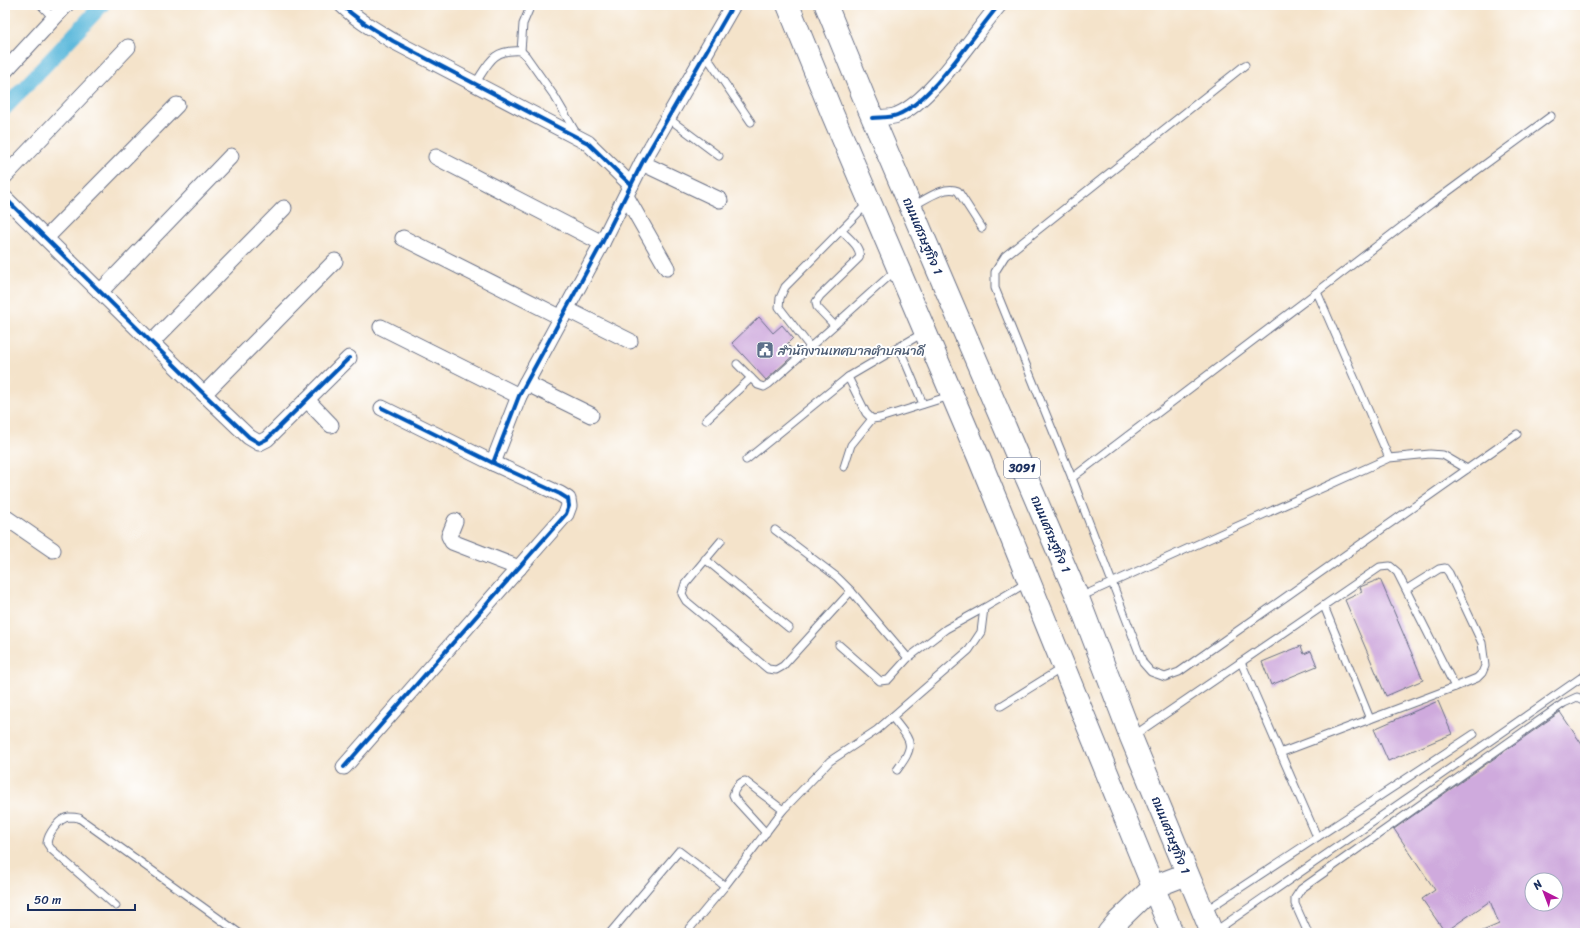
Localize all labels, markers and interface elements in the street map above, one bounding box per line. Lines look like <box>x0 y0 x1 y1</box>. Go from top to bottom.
street label: ถนนเศรษฐกิจ 1 <box>896 194 950 279</box>
place label: สำนักงานเทศบาลตำบลนาดี <box>777 339 926 362</box>
public building icon: สำนักงานเทศบาลตำบลนาดี <box>755 340 775 360</box>
road number: 3091 <box>1004 458 1040 478</box>
street label: ถนนเศรษฐกิจ 1 <box>1024 492 1078 577</box>
street label: ถนนเศรษฐกิจ 1 <box>1145 793 1197 878</box>
north arrow <box>1524 872 1564 912</box>
text: N <box>1528 875 1547 895</box>
scale bar <box>28 886 135 912</box>
text: 50 m <box>34 889 61 911</box>

